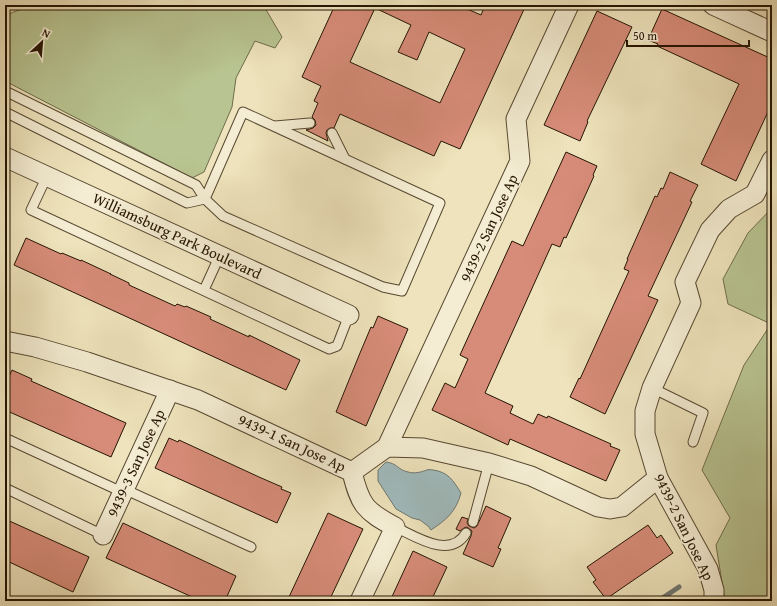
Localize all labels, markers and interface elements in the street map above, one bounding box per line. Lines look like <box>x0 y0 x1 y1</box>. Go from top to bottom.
north arrow <box>22 22 62 62</box>
scale bar <box>627 22 749 48</box>
text: N <box>40 24 54 42</box>
text: 50 m <box>633 27 657 44</box>
street label: 9439-2 San Jose Ap <box>454 171 523 285</box>
street label: Williamsburg Park Boulevard <box>89 187 265 284</box>
street label: 9439-3 San Jose Ap <box>101 406 170 520</box>
street label: 9439-1 San Jose Ap <box>235 408 349 477</box>
street label: 9439-2 San Jose Ap <box>649 470 719 584</box>

